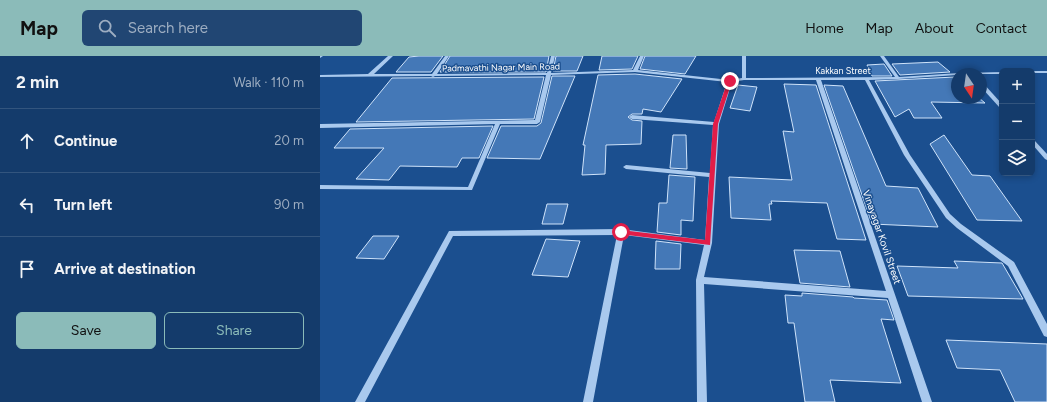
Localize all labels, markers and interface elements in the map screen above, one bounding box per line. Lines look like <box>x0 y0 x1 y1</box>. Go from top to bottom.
search box <box>82 10 362 46</box>
text: Map <box>20 17 58 40</box>
icon: search <box>96 17 118 39</box>
text: Search here <box>128 19 208 37</box>
text: Home <box>805 20 844 37</box>
text: Map <box>866 20 893 37</box>
text: About <box>915 20 954 37</box>
text: Contact <box>976 20 1027 37</box>
street label: Padmavathi Nagar Main Road <box>442 60 560 74</box>
street label: Kakkan Street <box>815 65 871 76</box>
north arrow <box>951 68 987 104</box>
map controls <box>999 68 1035 176</box>
button: + <box>999 68 1035 104</box>
text: 2 min <box>16 72 59 92</box>
route end <box>721 72 739 90</box>
text: Walk · 110 m <box>233 75 304 90</box>
button: − <box>999 104 1035 140</box>
icon: ahead <box>16 130 38 152</box>
text: Continue <box>54 132 117 150</box>
text: 20 m <box>274 133 304 148</box>
button: layers <box>999 140 1035 176</box>
street label: Vinayagar Kovil Street <box>860 188 904 286</box>
icon: left <box>16 194 38 216</box>
text: Turn left <box>54 196 112 214</box>
text: 90 m <box>274 197 304 212</box>
route start <box>612 223 630 241</box>
icon: arrive <box>16 258 38 280</box>
text: Arrive at destination <box>54 260 195 278</box>
button: Save <box>16 312 156 349</box>
button: Share <box>164 312 304 349</box>

